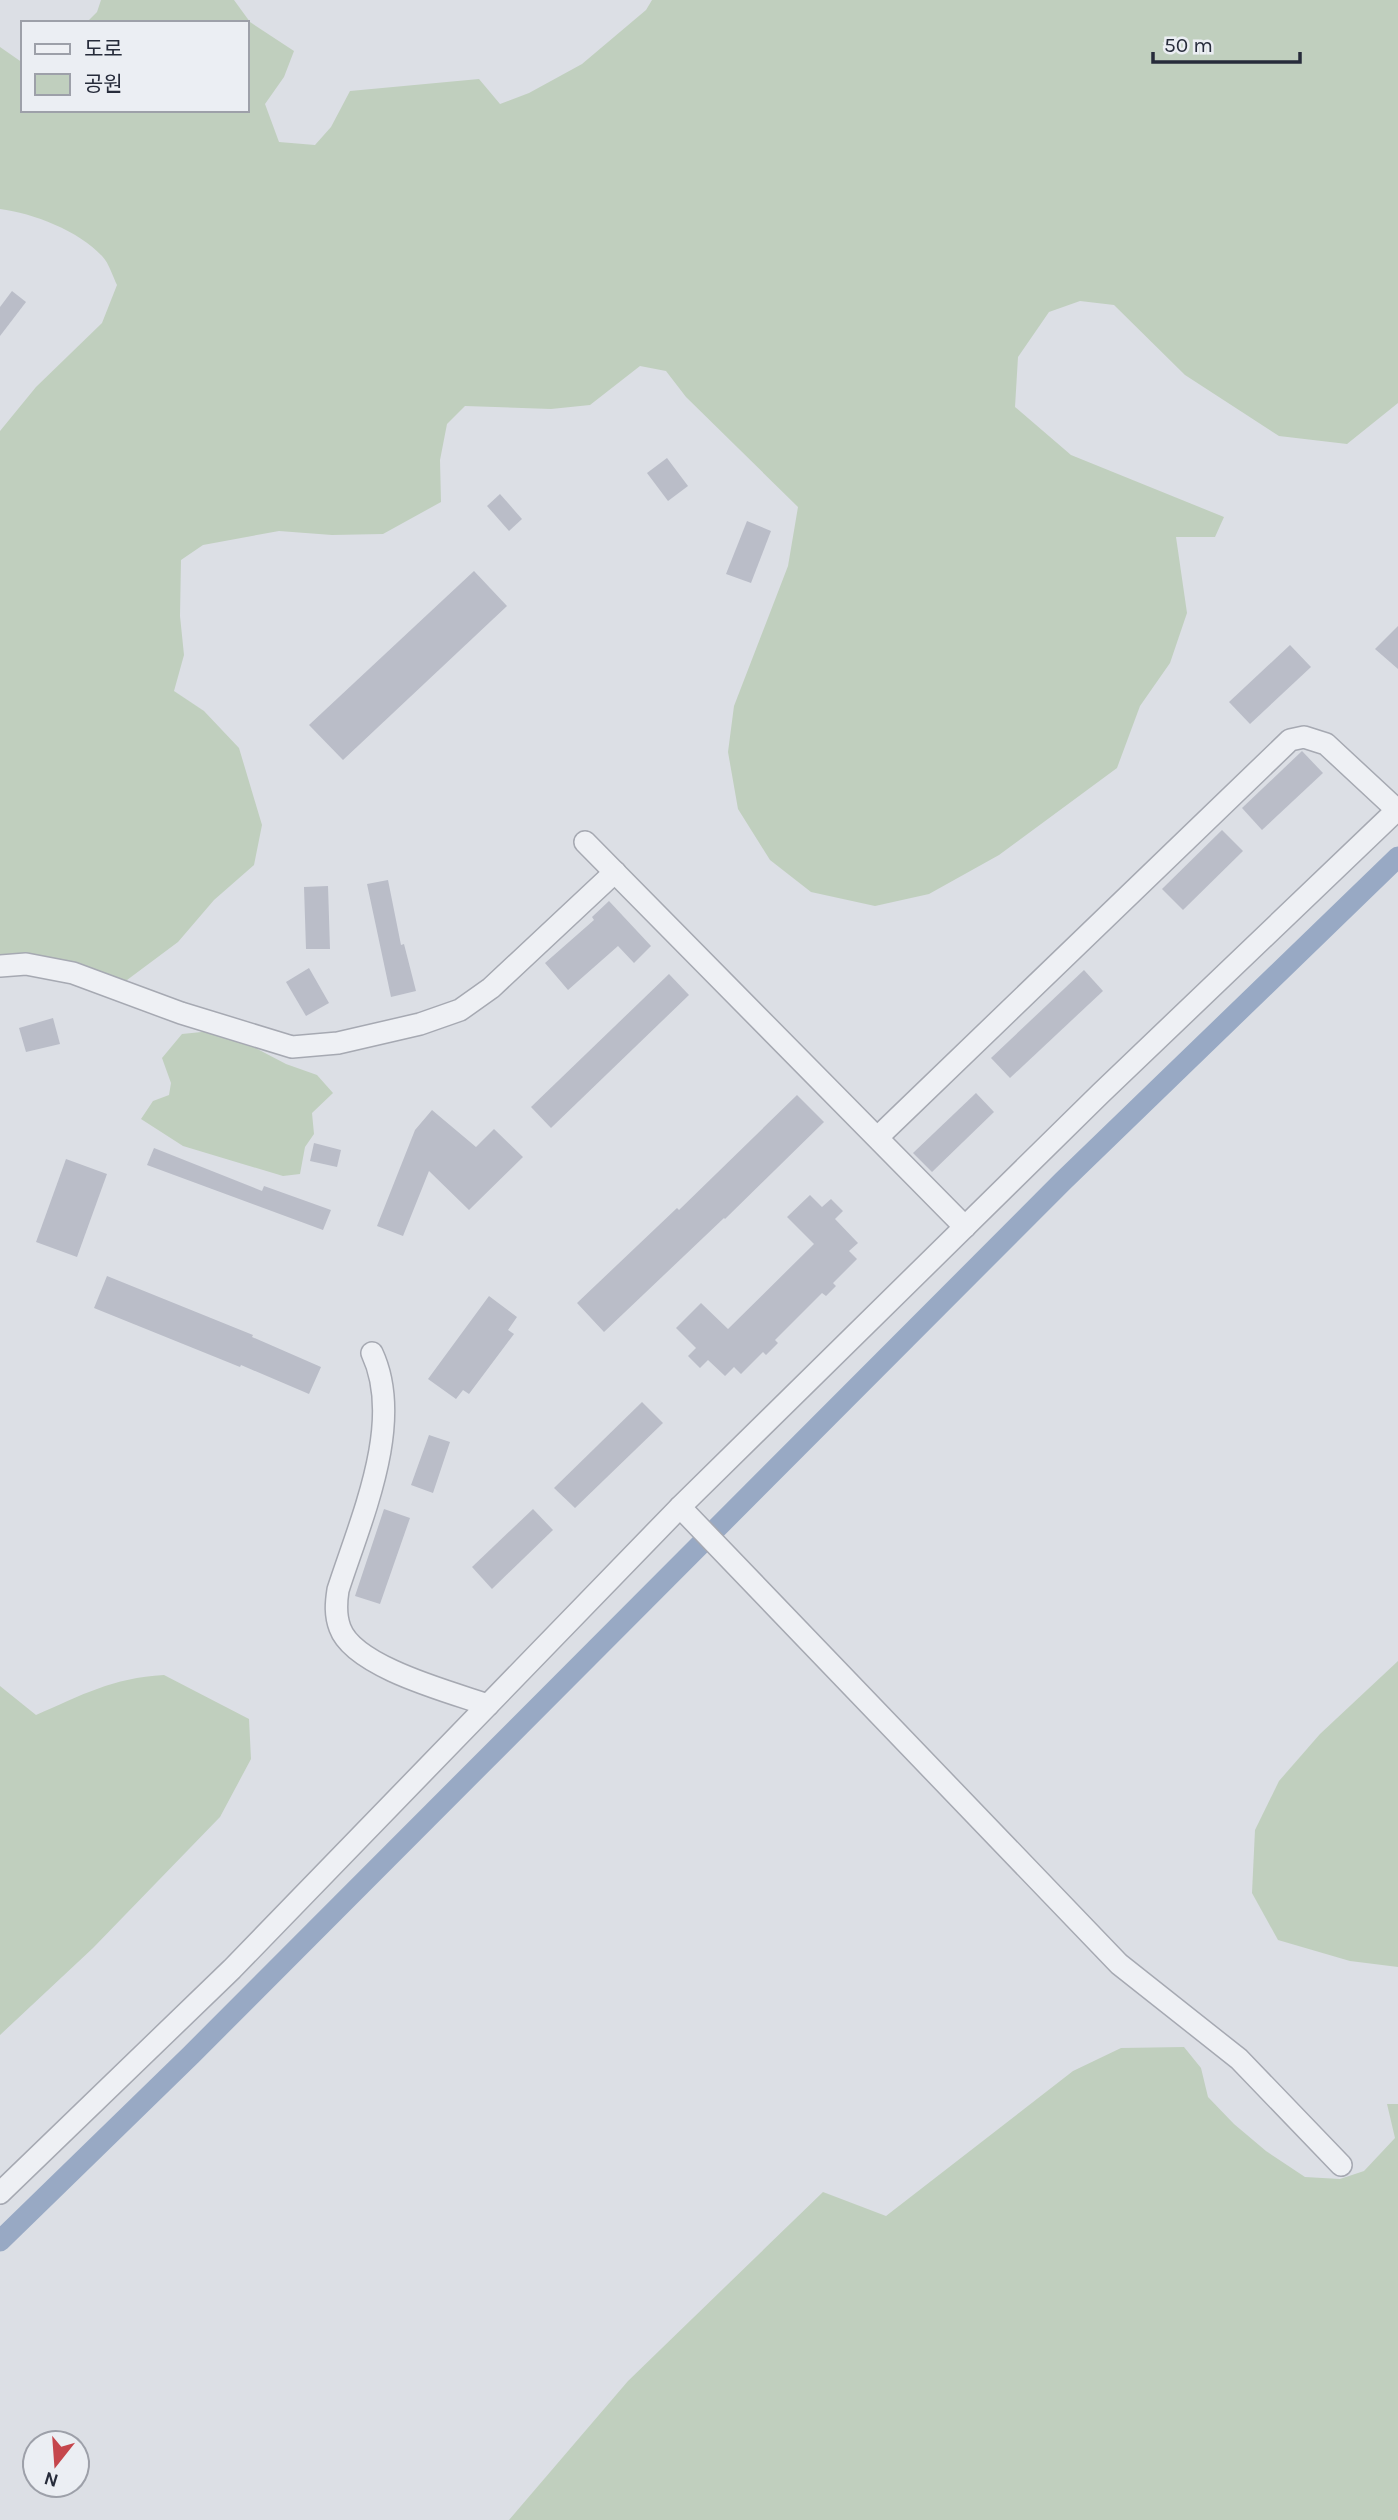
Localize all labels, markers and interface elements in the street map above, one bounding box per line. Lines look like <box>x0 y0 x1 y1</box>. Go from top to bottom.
legend <box>21 21 248 112</box>
scale bar <box>1153 21 1300 65</box>
text: 50 m <box>1164 33 1213 57</box>
text: 도로 <box>84 37 123 61</box>
text: 공원 <box>84 72 123 96</box>
north arrow <box>21 2429 91 2499</box>
text: N <box>42 2467 61 2492</box>

